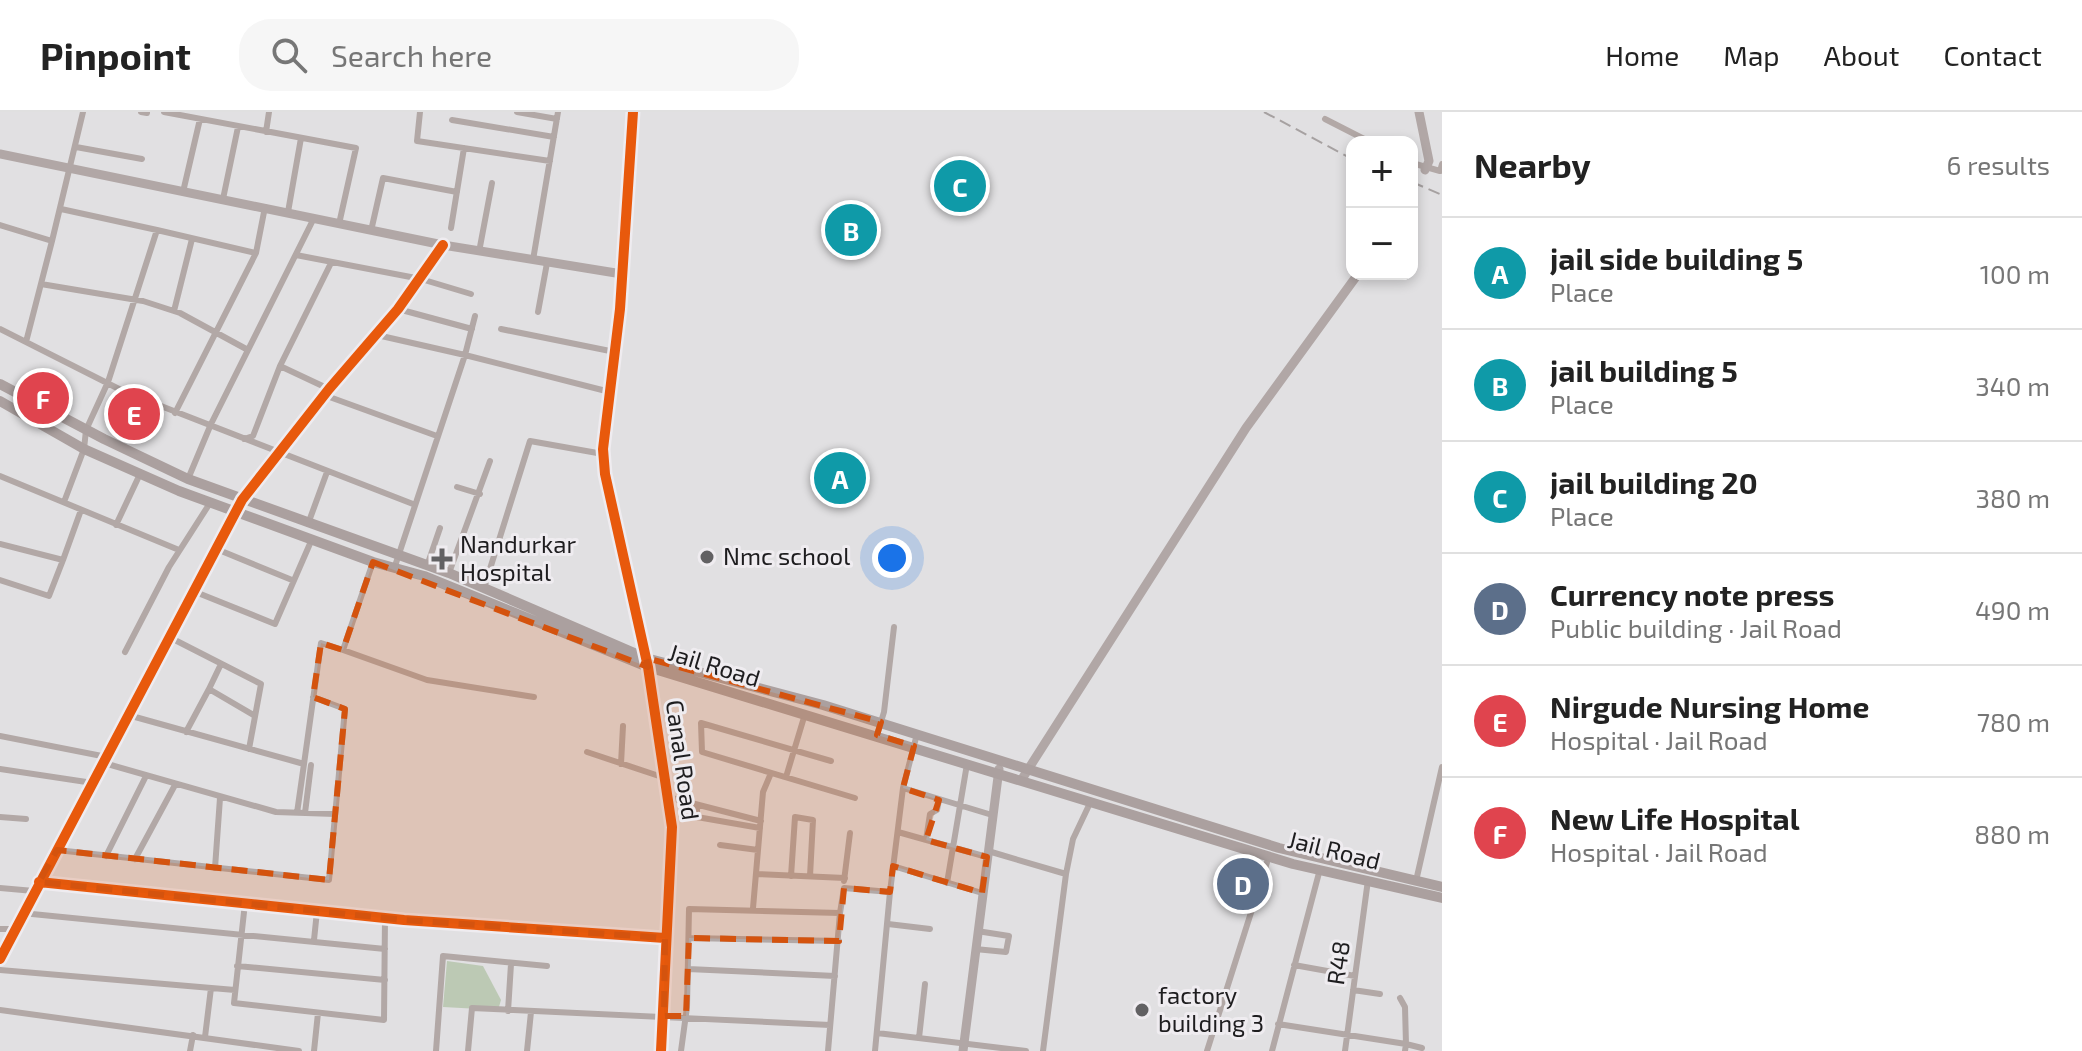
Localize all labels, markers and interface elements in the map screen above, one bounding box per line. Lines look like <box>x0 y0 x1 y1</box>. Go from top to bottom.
search box <box>239 19 799 91</box>
text: Pinpoint <box>40 32 191 78</box>
icon: search <box>267 33 311 77</box>
text: Search here <box>331 37 492 73</box>
text: Home <box>1605 38 1679 72</box>
text: Map <box>1723 38 1780 72</box>
text: About <box>1824 38 1899 72</box>
text: Contact <box>1943 38 2042 72</box>
map controls <box>1346 136 1418 280</box>
button: + <box>1346 136 1418 208</box>
text: Nearby <box>1474 144 1591 185</box>
text: 6 results <box>1947 149 2050 180</box>
pin: C <box>934 156 986 216</box>
pin: B <box>825 200 877 260</box>
button: − <box>1346 208 1418 280</box>
text: jail side building 5 <box>1550 240 1803 276</box>
text: A <box>1492 258 1508 289</box>
text: 100 m <box>1980 258 2050 289</box>
text: Place <box>1550 276 1614 307</box>
text: jail building 5 <box>1550 352 1738 388</box>
pin: F <box>17 368 69 428</box>
text: B <box>1492 370 1508 401</box>
text: 340 m <box>1975 370 2050 401</box>
pin: E <box>108 384 160 444</box>
text: Place <box>1550 388 1614 419</box>
pin: A <box>814 448 866 508</box>
text: jail building 20 <box>1550 464 1758 500</box>
text: C <box>1492 482 1508 513</box>
text: 380 m <box>1976 482 2050 513</box>
text: Place <box>1550 500 1614 531</box>
place label: Nandurkar Hospital <box>460 529 576 586</box>
your location <box>872 538 912 578</box>
place label: Nmc school <box>723 541 850 570</box>
marker: Nandurkar Hospital <box>431 548 453 570</box>
marker: Nmc school <box>698 548 716 566</box>
text: Currency note press <box>1550 576 1835 612</box>
text: D <box>1491 594 1509 625</box>
text: 490 m <box>1975 594 2050 625</box>
text: Public building · Jail Road <box>1550 612 1842 643</box>
street label: Jail Road <box>665 637 764 692</box>
text: Nirgude Nursing Home <box>1550 688 1869 724</box>
street label: Canal Road <box>661 698 706 822</box>
text: E <box>1492 706 1508 737</box>
text: 780 m <box>1977 706 2050 737</box>
text: Hospital · Jail Road <box>1550 724 1768 755</box>
text: New Life Hospital <box>1550 800 1800 836</box>
text: F <box>1493 818 1507 849</box>
text: 880 m <box>1974 818 2050 849</box>
street label: Jail Road <box>1285 824 1384 875</box>
text: Hospital · Jail Road <box>1550 836 1768 867</box>
pin: D <box>1217 854 1269 914</box>
street label: R48 <box>1320 939 1355 987</box>
place label: factory building 3 <box>1158 980 1264 1037</box>
marker: factory building 3 <box>1133 1001 1151 1019</box>

